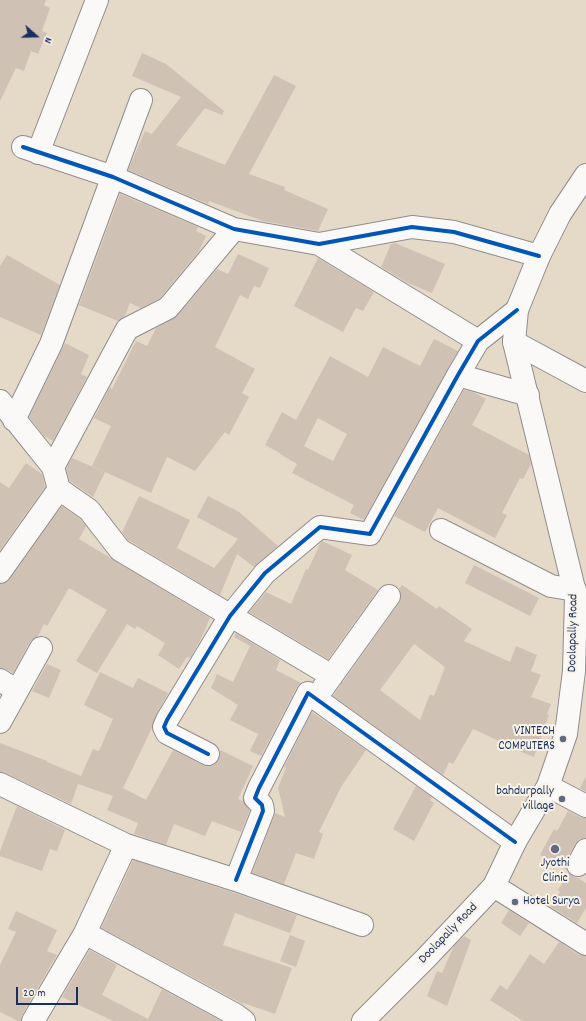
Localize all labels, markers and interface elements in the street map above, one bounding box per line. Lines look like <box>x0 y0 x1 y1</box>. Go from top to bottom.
north arrow <box>16 16 56 56</box>
text: N <box>39 35 56 45</box>
street label: Doolapally Road <box>566 594 582 672</box>
place label: VINTECH COMPUTERS <box>498 724 555 755</box>
marker: VINTECH COMPUTERS <box>558 734 568 744</box>
place label: bahdurpally village <box>496 784 554 815</box>
marker: bahdurpally village <box>557 794 567 804</box>
marker: Jyothi Clinic <box>549 843 561 855</box>
place label: Jyothi Clinic <box>541 856 569 887</box>
place label: Hotel Surya <box>523 894 580 910</box>
marker: Hotel Surya <box>510 897 520 907</box>
street label: Doolapally Road <box>416 900 482 968</box>
scale bar <box>18 979 80 1005</box>
text: 20 m <box>23 985 46 1002</box>

